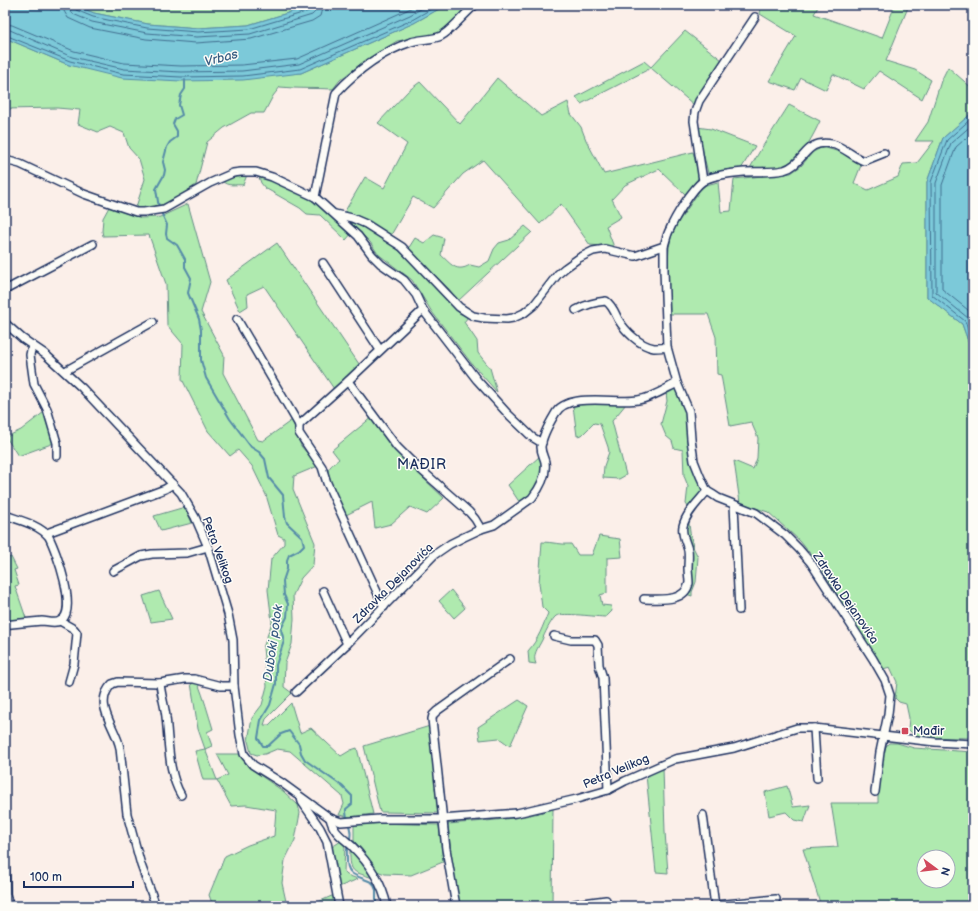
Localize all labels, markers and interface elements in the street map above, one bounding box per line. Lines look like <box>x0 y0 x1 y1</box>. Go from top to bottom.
water label: Vrbas <box>203 46 240 70</box>
district label: MAĐIR <box>397 456 447 473</box>
street label: Petra Velikog <box>198 515 237 586</box>
street label: Zdravka Dejanovića <box>349 540 437 627</box>
street label: Zdravka Dejanovića <box>809 549 882 647</box>
water label: Duboki potok <box>260 603 286 682</box>
place label: Mađir <box>913 724 945 739</box>
marker: Mađir <box>900 726 910 736</box>
street label: Petra Velikog <box>581 751 651 792</box>
north arrow <box>916 849 956 889</box>
scale bar <box>24 863 133 889</box>
text: N <box>938 866 953 877</box>
text: 100 m <box>30 870 62 885</box>

